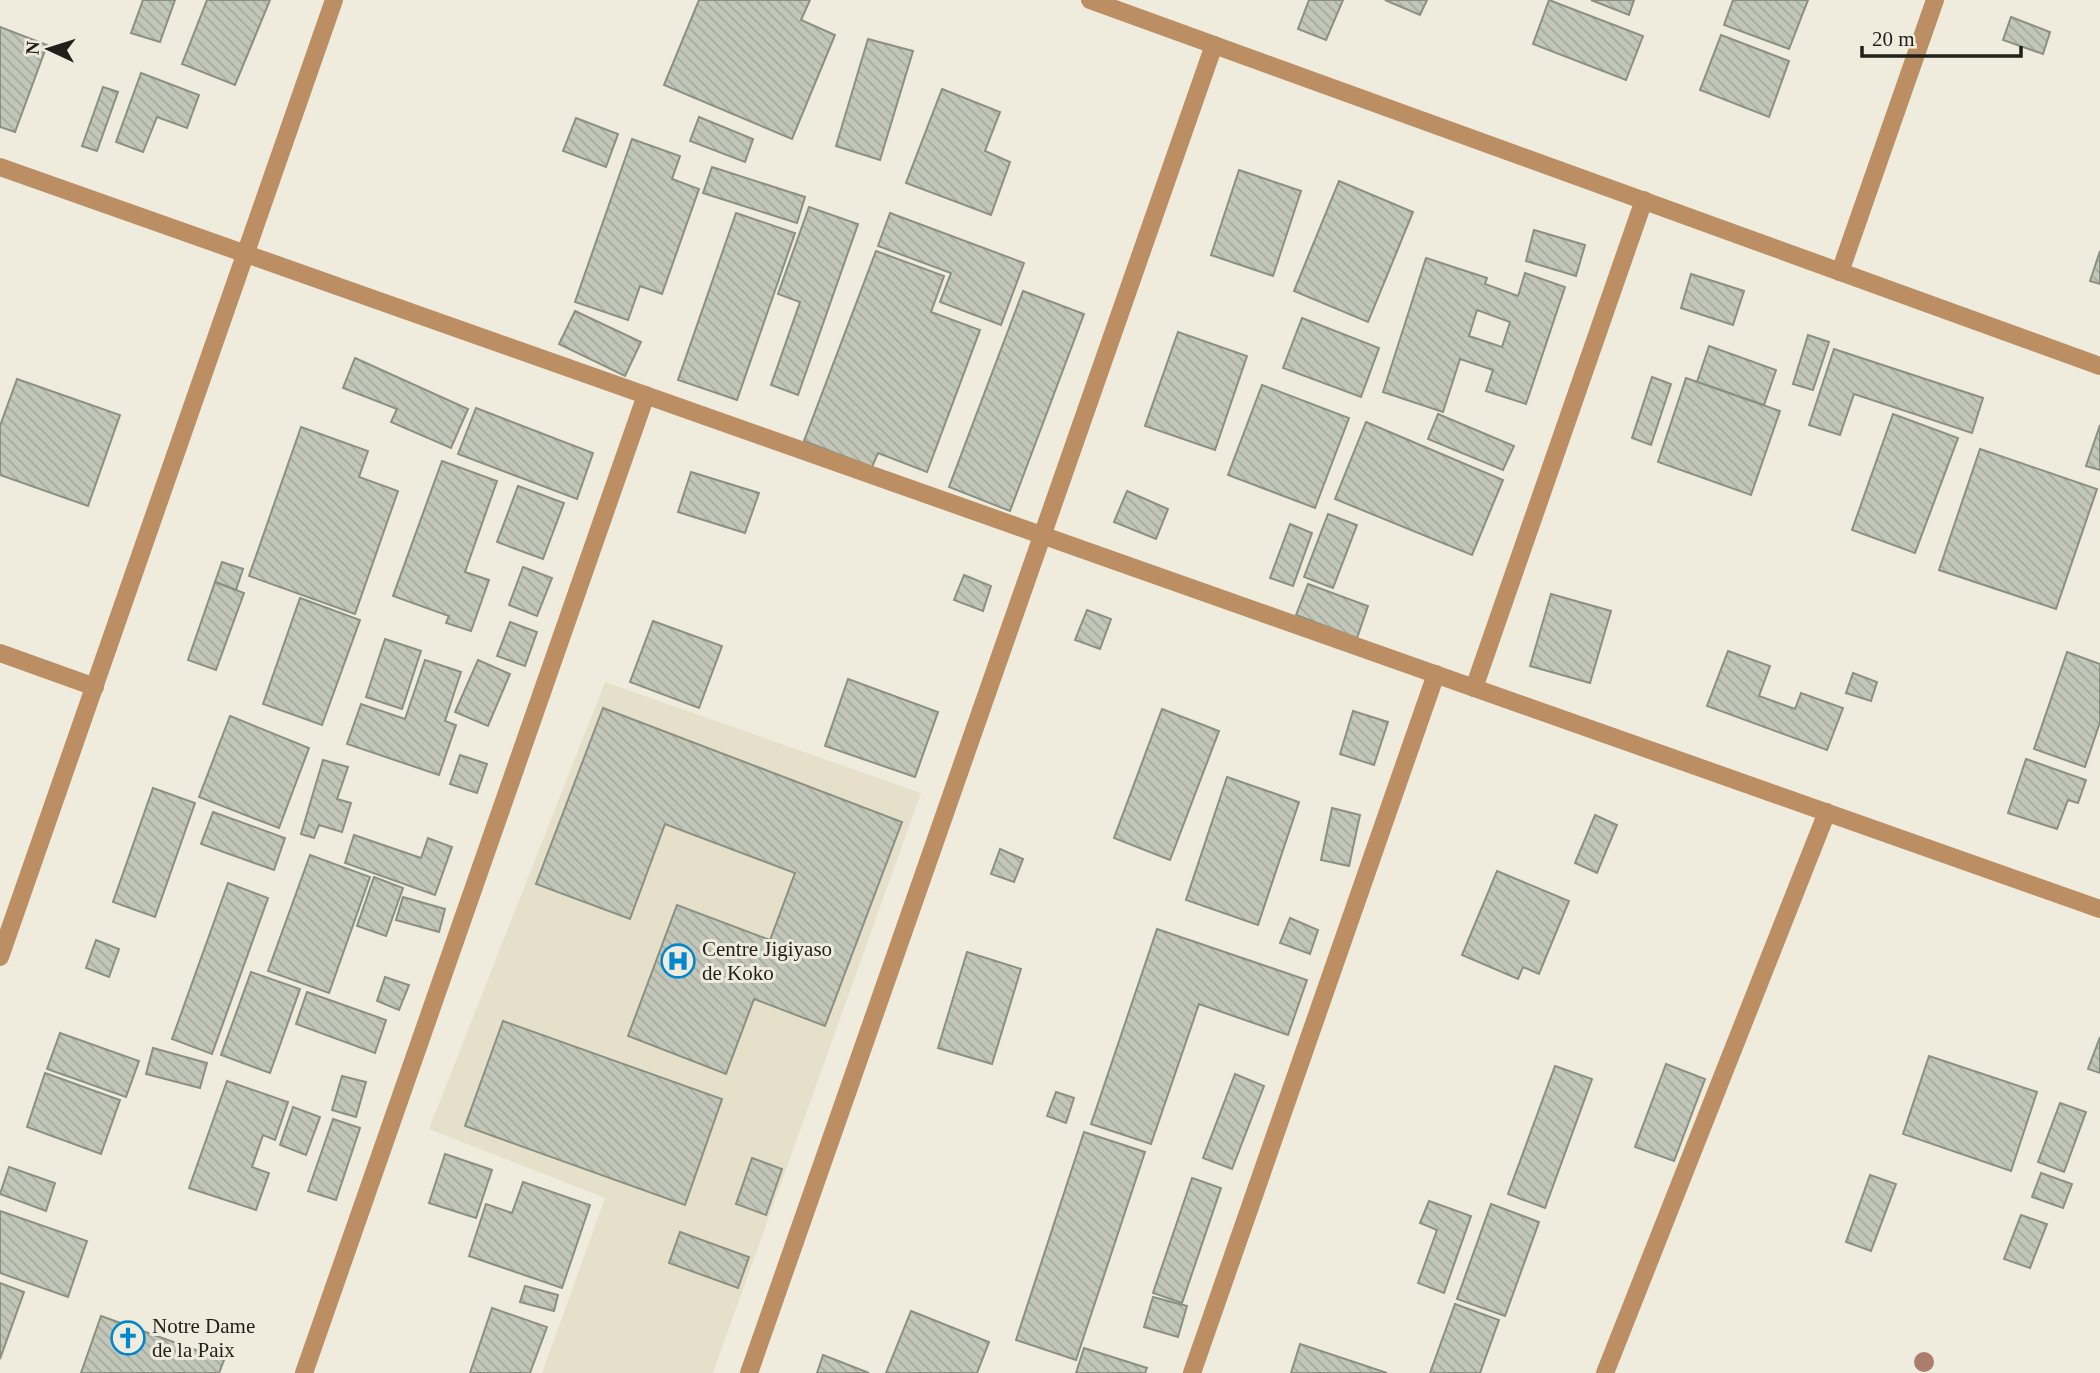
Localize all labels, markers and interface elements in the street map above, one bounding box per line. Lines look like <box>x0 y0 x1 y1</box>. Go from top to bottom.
north arrow <box>14 14 84 84</box>
scale bar <box>1862 14 2021 58</box>
text: 20 m <box>1872 27 1915 51</box>
text: N <box>22 40 44 55</box>
place label: Centre Jigiyaso de Koko <box>702 937 832 985</box>
hospital icon: Centre Jigiyaso de Koko <box>659 942 697 980</box>
place label: Notre Dame de la Paix <box>152 1314 255 1362</box>
church icon: Notre Dame de la Paix <box>109 1319 147 1357</box>

